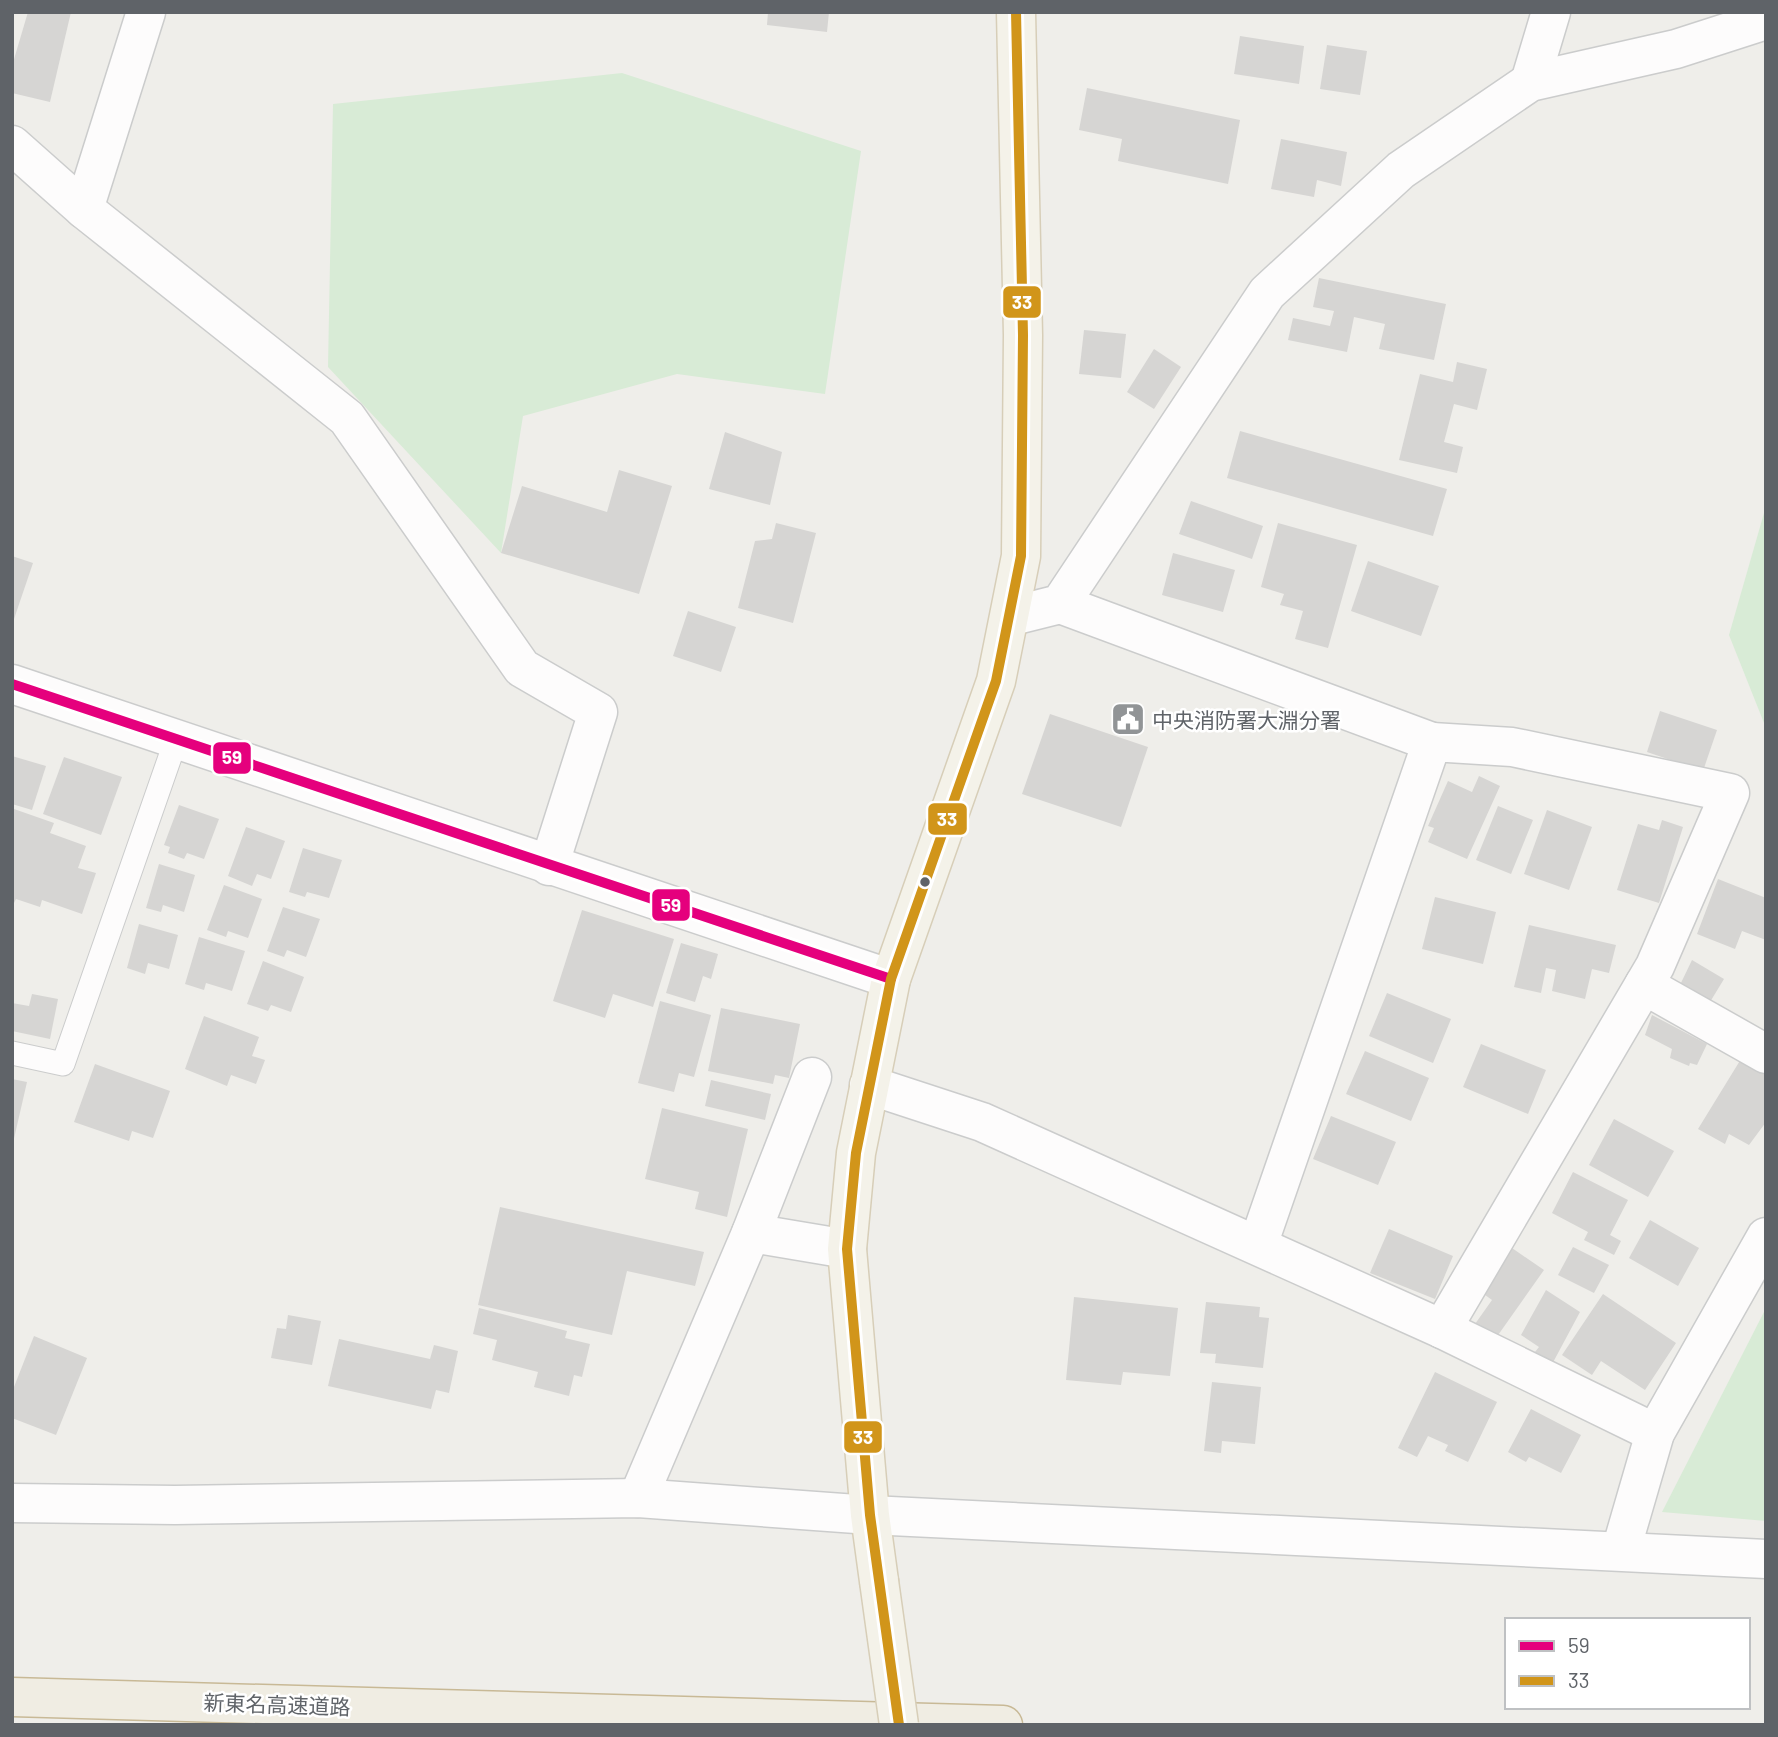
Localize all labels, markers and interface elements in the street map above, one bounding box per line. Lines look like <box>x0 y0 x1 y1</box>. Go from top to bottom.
line badge: 33 <box>1002 285 1042 319</box>
text: 33 <box>1012 290 1032 313</box>
public building icon: 中央消防署大淵分署 <box>1109 700 1147 738</box>
place label: 中央消防署大淵分署 <box>1152 707 1341 732</box>
line badge: 59 <box>212 741 252 775</box>
text: 59 <box>222 745 242 768</box>
line badge: 33 <box>927 802 968 836</box>
text: 33 <box>937 807 957 830</box>
unlabelled marker <box>918 875 932 889</box>
line badge: 59 <box>651 888 691 922</box>
text: 59 <box>661 893 681 916</box>
line badge: 33 <box>843 1420 883 1454</box>
text: 33 <box>853 1425 873 1448</box>
legend <box>1505 1618 1750 1709</box>
text: 59 <box>1568 1632 1590 1657</box>
text: 33 <box>1568 1667 1590 1692</box>
street label: 新東名高速道路 <box>203 1689 351 1719</box>

